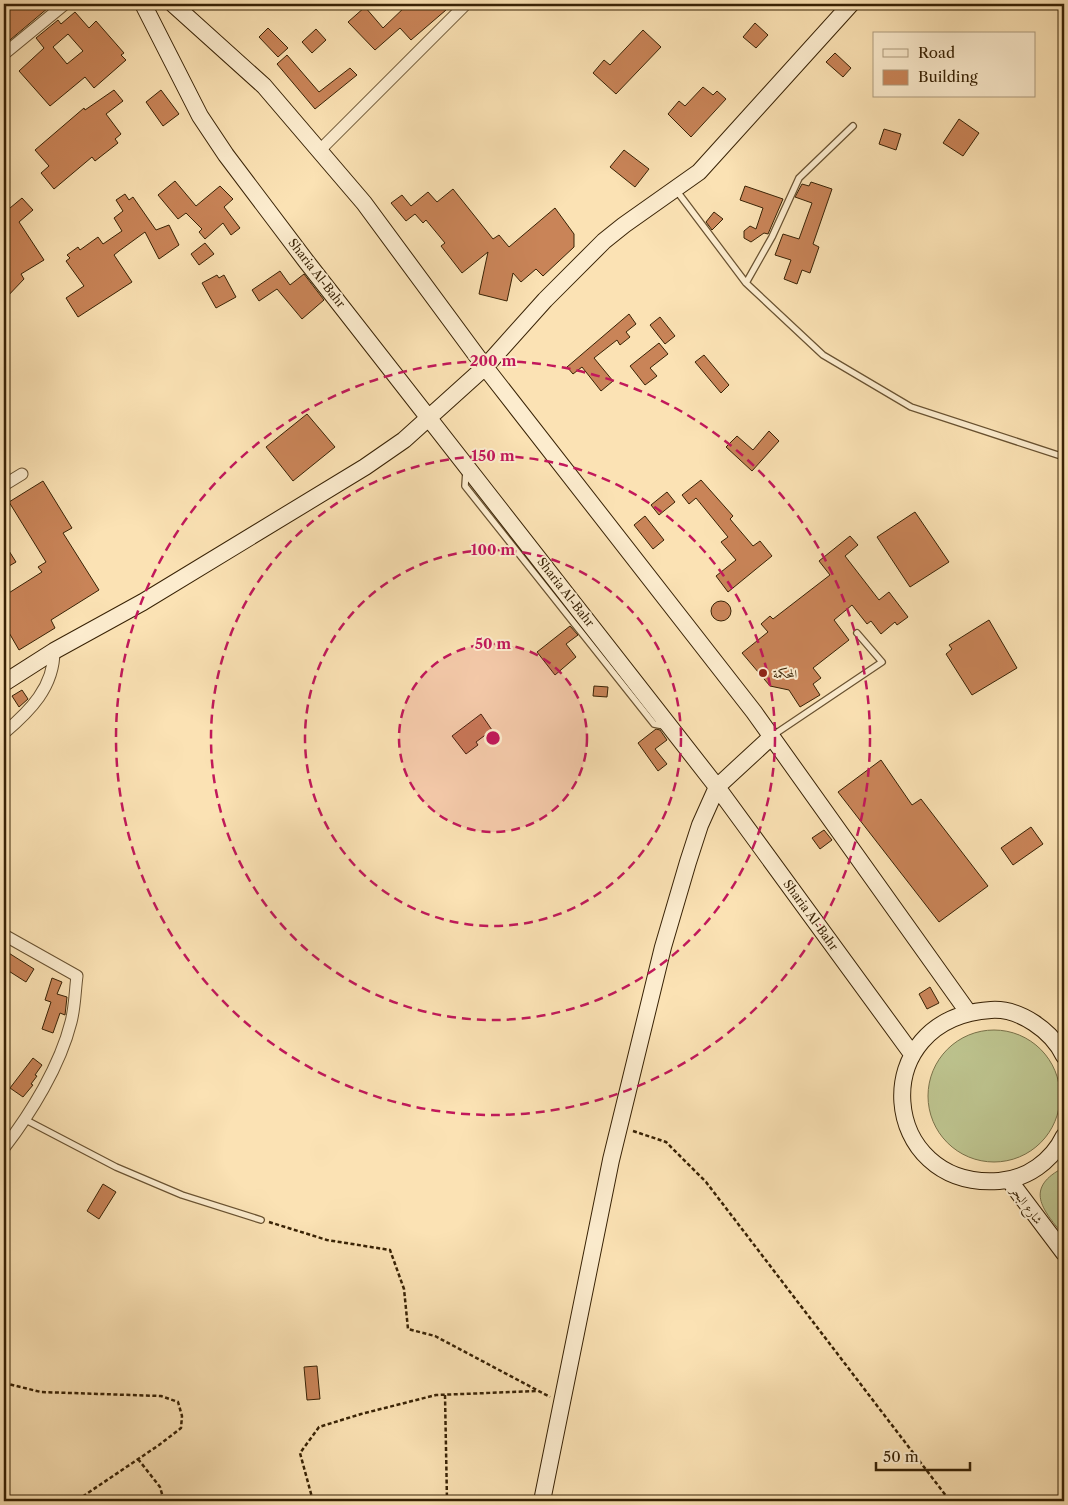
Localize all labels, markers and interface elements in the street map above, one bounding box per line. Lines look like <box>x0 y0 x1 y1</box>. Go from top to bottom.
legend <box>873 32 1036 98</box>
text: Road <box>918 43 955 62</box>
text: Building <box>918 67 978 86</box>
street label: Sharia Al-Bahr <box>285 235 349 311</box>
text: 200 m <box>470 351 516 370</box>
text: 150 m <box>471 446 515 465</box>
text: 100 m <box>471 540 515 559</box>
street label: Sharia Al-Bahr <box>534 554 598 630</box>
text: 50 m <box>475 634 511 653</box>
place label: المحكمة <box>773 666 798 681</box>
marker: المحكمة <box>757 667 769 679</box>
centre of rings <box>484 729 502 747</box>
street label: Sharia Al-Bahr <box>780 877 842 953</box>
street label: شارع البحر <box>1004 1182 1046 1229</box>
scale bar <box>876 1440 969 1472</box>
text: 50 m <box>883 1447 919 1466</box>

